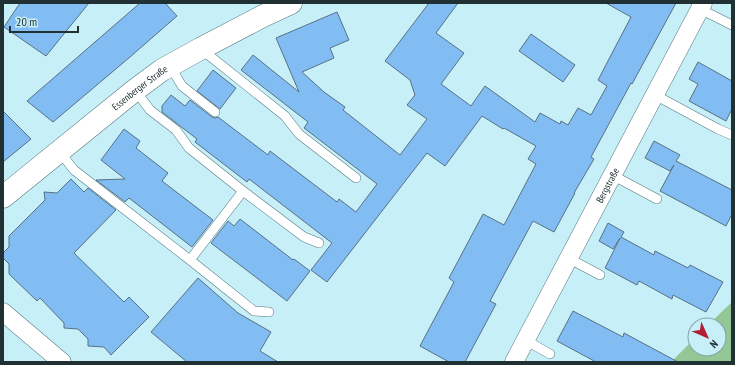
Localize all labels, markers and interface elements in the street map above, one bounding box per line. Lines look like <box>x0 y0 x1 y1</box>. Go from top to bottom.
scale bar <box>10 8 78 34</box>
text: 20 m <box>16 14 37 29</box>
street label: Essenberger Straße <box>109 62 170 113</box>
street label: Bergstraße <box>593 165 622 205</box>
north arrow <box>687 317 727 357</box>
text: N <box>707 337 721 351</box>

